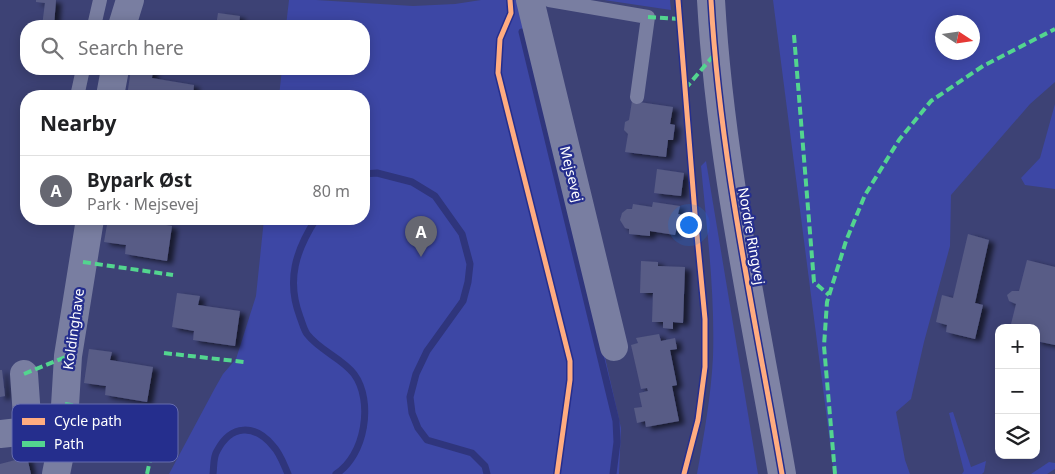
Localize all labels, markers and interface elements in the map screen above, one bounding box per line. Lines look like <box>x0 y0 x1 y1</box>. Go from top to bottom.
north arrow <box>935 15 980 60</box>
search box <box>20 20 370 75</box>
icon: search <box>38 34 66 62</box>
text: Search here <box>78 35 184 61</box>
text: Nearby <box>40 109 116 137</box>
street label: Mejsevej <box>556 144 588 204</box>
text: Bypark Øst <box>87 167 192 193</box>
text: A <box>50 180 62 202</box>
text: 80 m <box>313 180 350 202</box>
street label: Nordre Ringvej <box>734 186 770 286</box>
text: Park · Mejsevej <box>87 193 199 215</box>
your location <box>676 212 702 238</box>
pin: A <box>405 216 437 257</box>
street label: Koldinghave <box>58 287 88 371</box>
map controls <box>995 324 1040 459</box>
button: + <box>995 324 1040 369</box>
button: − <box>995 369 1040 414</box>
legend <box>12 404 178 462</box>
text: Cycle path <box>54 411 122 430</box>
button: layers <box>995 414 1040 459</box>
text: Path <box>54 434 84 453</box>

